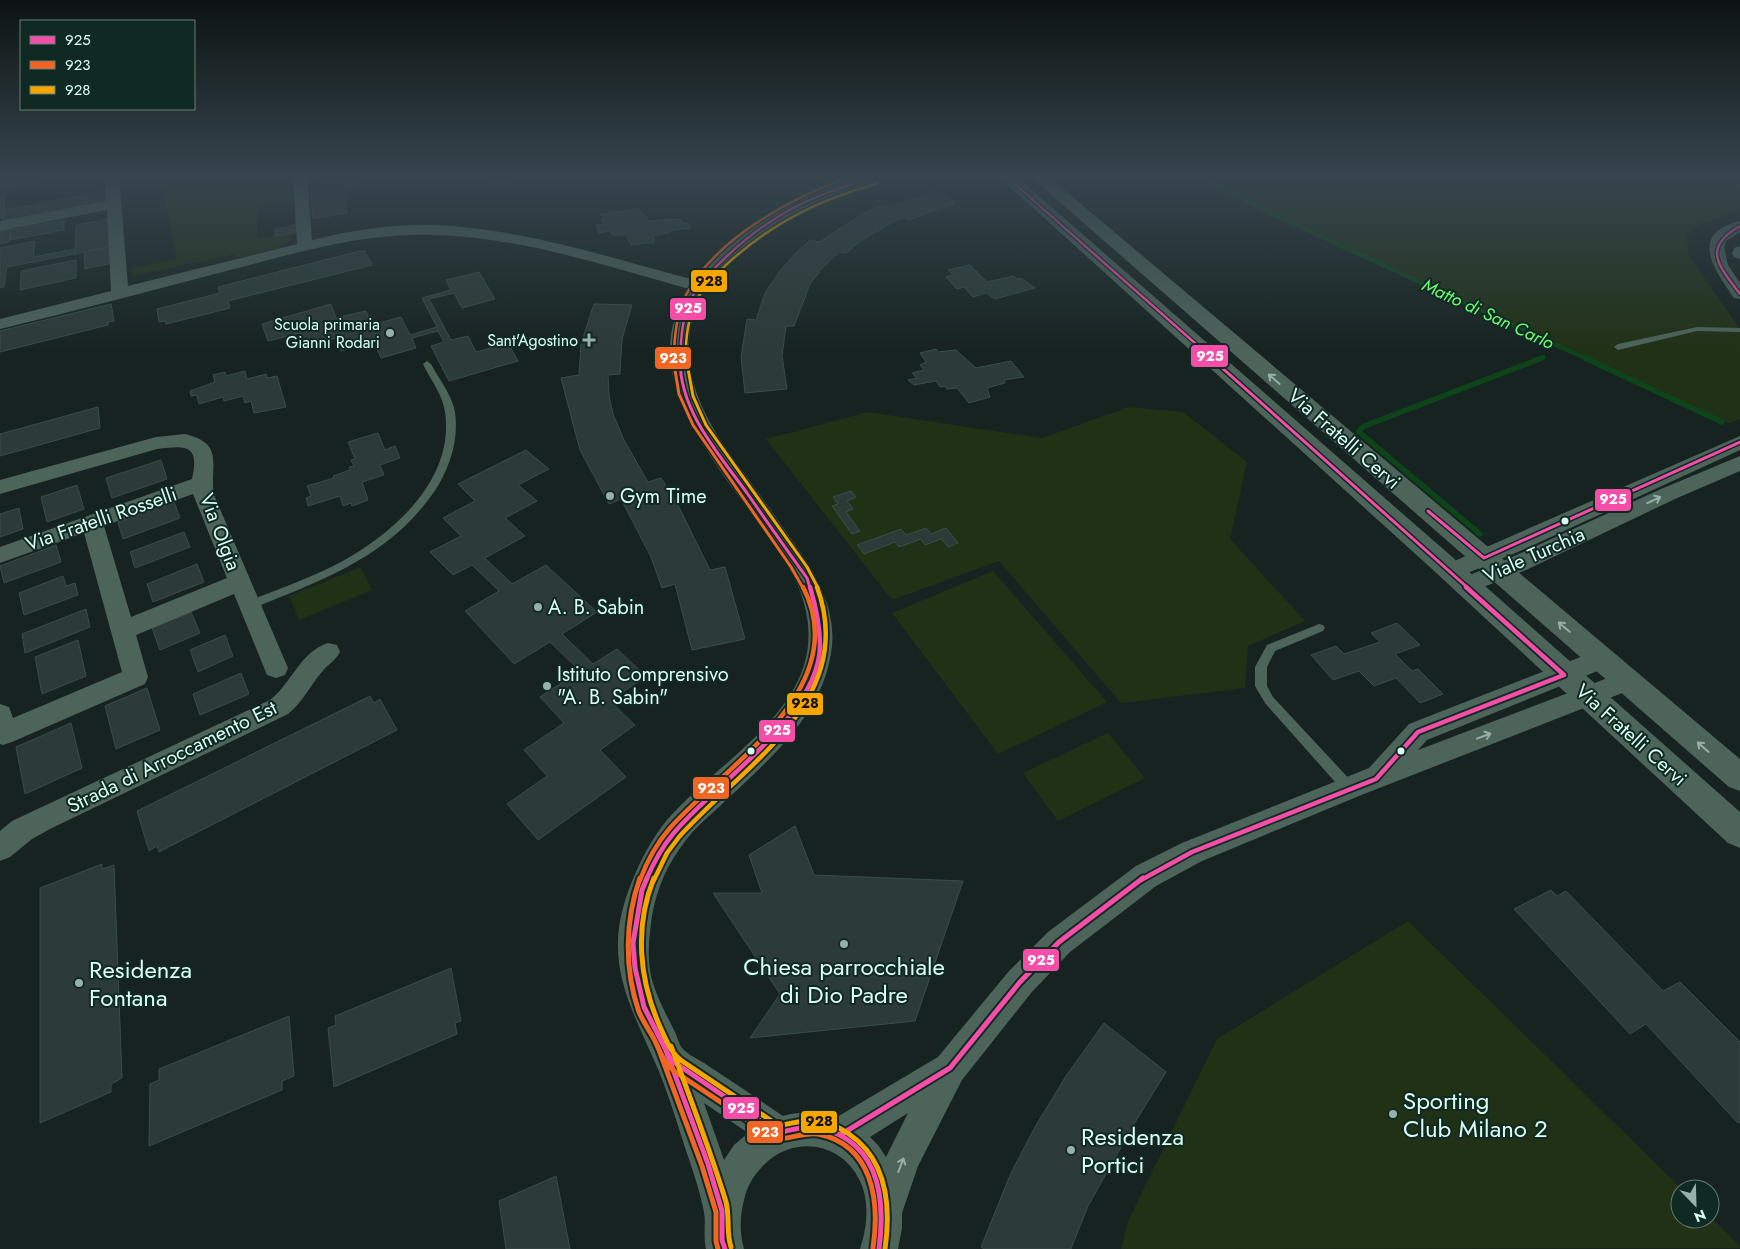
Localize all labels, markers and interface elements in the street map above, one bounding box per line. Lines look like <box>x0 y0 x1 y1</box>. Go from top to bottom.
legend <box>20 20 195 110</box>
text: 925 <box>65 29 91 51</box>
text: 923 <box>65 54 90 76</box>
text: 928 <box>65 79 90 101</box>
line badge: 928 <box>690 269 728 293</box>
text: 928 <box>695 271 723 291</box>
water label: Matto di San Carlo <box>1418 272 1559 356</box>
line badge: 925 <box>669 297 707 321</box>
text: 925 <box>674 298 702 318</box>
place label: Scuola primaria Gianni Rodari <box>274 313 380 354</box>
marker: Scuola primaria Gianni Rodari <box>384 327 396 339</box>
place label: Sant'Agostino <box>487 329 578 352</box>
marker: Sant'Agostino <box>582 333 596 347</box>
line badge: 925 <box>1190 344 1229 368</box>
line badge: 923 <box>654 346 692 370</box>
text: 925 <box>1196 346 1224 366</box>
text: 923 <box>659 348 687 368</box>
one-way arrow <box>1267 373 1280 384</box>
street label: Via Fratelli Cervi <box>1281 382 1407 496</box>
street label: Via Fratelli Rosselli <box>21 479 181 559</box>
place label: Gym Time <box>620 482 707 511</box>
line badge: 925 <box>1594 488 1632 512</box>
street label: Via Olgia <box>192 489 248 575</box>
text: 925 <box>1599 489 1627 509</box>
marker: Gym Time <box>604 490 616 502</box>
one-way arrow <box>1646 495 1661 505</box>
unlabelled marker <box>1560 516 1570 526</box>
street label: Viale Turchia <box>1479 520 1589 590</box>
place label: A. B. Sabin <box>548 593 644 622</box>
marker: A. B. Sabin <box>532 601 544 613</box>
one-way arrow <box>1557 621 1570 633</box>
place label: Istituto Comprensivo "A. B. Sabin" <box>557 660 729 712</box>
street label: Via Fratelli Cervi <box>1569 677 1693 793</box>
marker: Istituto Comprensivo "A. B. Sabin" <box>541 680 553 692</box>
line badge: 928 <box>786 692 824 716</box>
street label: Strada di Arroccamento Est <box>62 693 282 820</box>
text: 928 <box>791 693 819 713</box>
line badge: 925 <box>758 719 796 743</box>
text: 925 <box>763 720 791 740</box>
one-way arrow <box>1476 730 1491 740</box>
one-way arrow <box>1697 741 1710 752</box>
unlabelled marker <box>746 746 756 756</box>
unlabelled marker <box>1396 746 1406 756</box>
line badge: 923 <box>692 776 730 800</box>
text: 923 <box>697 778 725 798</box>
marker: Chiesa parrocchiale di Dio Padre <box>838 938 850 950</box>
line badge: 925 <box>1022 948 1060 972</box>
place label: Chiesa parrocchiale di Dio Padre <box>743 949 945 1012</box>
text: 925 <box>1027 950 1055 970</box>
place label: Residenza Fontana <box>89 952 192 1015</box>
marker: Residenza Fontana <box>73 977 85 989</box>
place label: Sporting Club Milano 2 <box>1403 1083 1548 1146</box>
line badge: 925 <box>722 1096 760 1120</box>
text: 925 <box>727 1098 755 1118</box>
marker: Sporting Club Milano 2 <box>1387 1108 1399 1120</box>
line badge: 928 <box>800 1110 838 1134</box>
text: 928 <box>805 1111 833 1131</box>
place label: Residenza Portici <box>1081 1119 1184 1182</box>
line badge: 923 <box>746 1120 784 1144</box>
text: 923 <box>751 1122 779 1142</box>
marker: Residenza Portici <box>1065 1144 1077 1156</box>
one-way arrow <box>897 1158 906 1173</box>
north arrow <box>1670 1179 1720 1229</box>
text: N <box>1691 1205 1709 1227</box>

